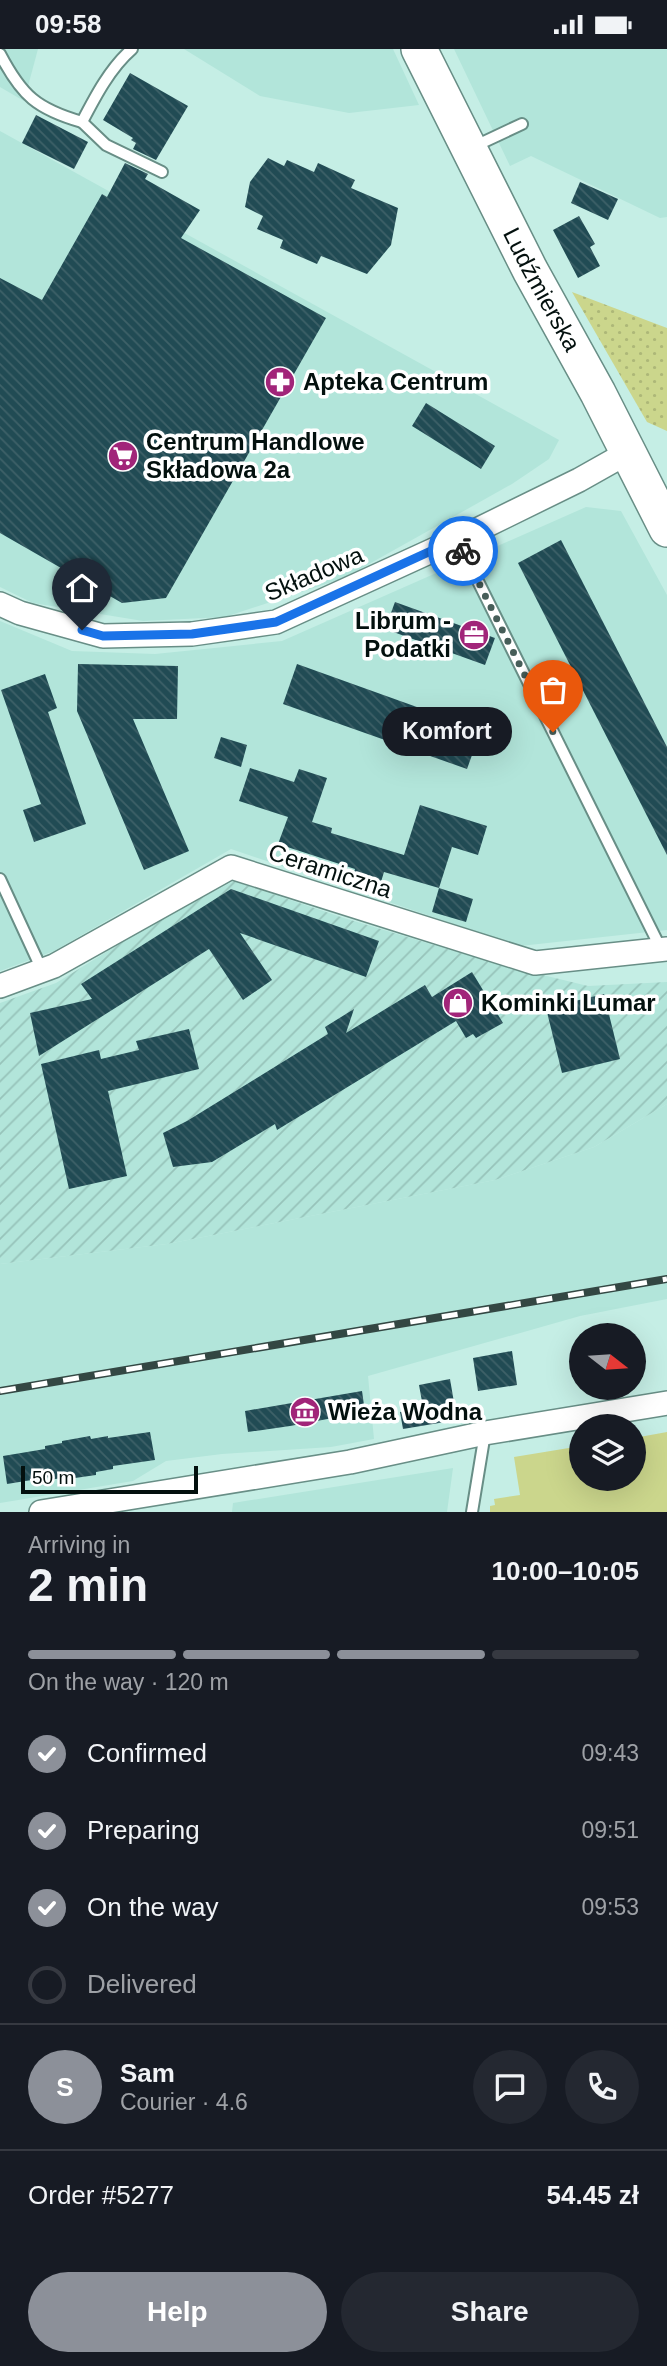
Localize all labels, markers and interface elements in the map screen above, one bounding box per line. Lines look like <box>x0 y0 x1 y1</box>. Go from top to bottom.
text: 09:58 <box>35 9 102 39</box>
street label: Ludźmierska <box>498 223 586 356</box>
pharmacy icon: Apteka Centrum <box>263 365 297 399</box>
place label: Apteka Centrum <box>303 368 488 395</box>
place label: Centrum Handlowe Składowa 2a <box>146 428 365 483</box>
supermarket icon: Centrum Handlowe Składowa 2a <box>106 439 140 473</box>
courier <box>428 516 498 586</box>
icon: bike <box>444 532 482 570</box>
street label: Składowa <box>261 541 368 606</box>
pin <box>52 558 112 630</box>
icon: home <box>63 569 101 607</box>
place label: Librum - Podatki <box>355 607 451 662</box>
office icon: Librum - Podatki <box>457 618 491 652</box>
pin <box>523 660 583 732</box>
icon: bag <box>534 671 572 709</box>
callout: Komfort <box>382 707 511 757</box>
text: Komfort <box>402 718 492 744</box>
street label: Ceramiczna <box>265 838 396 903</box>
shop icon: Kominki Lumar <box>441 986 475 1020</box>
place label: Kominki Lumar <box>481 989 656 1016</box>
north arrow <box>569 1323 646 1400</box>
map controls <box>569 1323 646 1491</box>
museum icon: Wieża Wodna <box>288 1395 322 1429</box>
place label: Wieża Wodna <box>328 1398 483 1425</box>
button: layers <box>569 1414 646 1491</box>
scale bar <box>21 1463 198 1495</box>
text: 50 m <box>32 1467 74 1488</box>
text: Arriving in <box>28 1532 130 1558</box>
text: 10:00–10:05 <box>492 1556 639 1586</box>
text: 2 min <box>28 1559 148 1611</box>
text: On the way · 120 m <box>28 1669 229 1695</box>
icon: check <box>28 1735 66 1773</box>
text: Confirmed <box>87 1738 207 1768</box>
text: 09:43 <box>581 1740 639 1766</box>
icon: check <box>28 1812 66 1850</box>
text: Preparing <box>87 1815 200 1845</box>
text: 09:51 <box>581 1817 639 1843</box>
icon: check <box>28 1889 66 1927</box>
text: On the way <box>87 1892 219 1922</box>
text: 09:53 <box>581 1894 639 1920</box>
text: Delivered <box>87 1969 197 1999</box>
button: chat <box>473 2050 547 2124</box>
button: phone <box>565 2050 639 2124</box>
text: Sam <box>120 2058 175 2088</box>
text: S <box>56 2072 74 2102</box>
text: Courier · 4.6 <box>120 2089 248 2115</box>
text: Order #5277 <box>28 2180 174 2210</box>
text: 54.45 zł <box>546 2180 639 2210</box>
button: Help <box>28 2272 327 2352</box>
button: Share <box>341 2272 639 2352</box>

